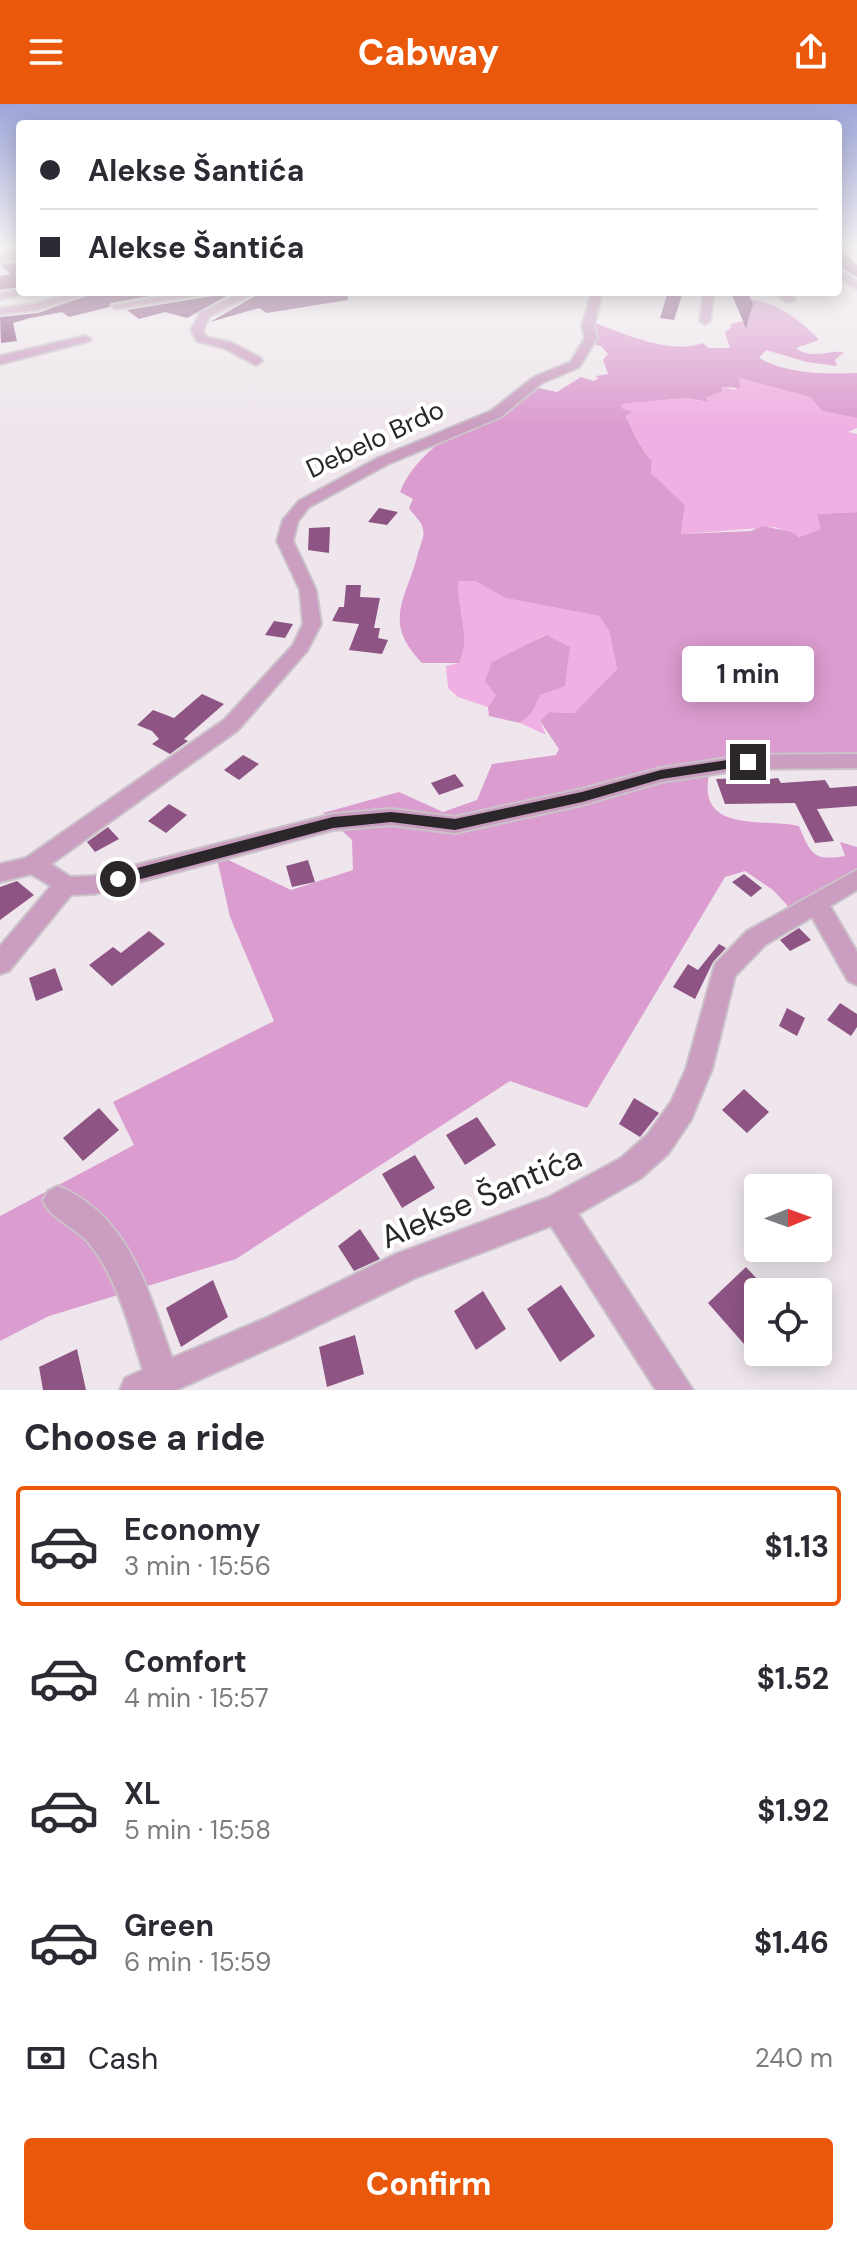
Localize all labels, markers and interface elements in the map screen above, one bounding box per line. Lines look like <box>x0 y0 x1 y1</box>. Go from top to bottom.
text: Cabway <box>358 29 499 76</box>
icon: menu <box>24 30 68 74</box>
icon: share <box>789 30 833 74</box>
text: Alekse Šantića <box>88 151 304 190</box>
text: Alekse Šantića <box>88 228 304 267</box>
street label: Debelo Brdo <box>301 392 449 486</box>
callout: 1 min <box>682 646 814 702</box>
text: 1 min <box>716 657 780 691</box>
route end <box>730 744 766 780</box>
route start <box>100 861 136 897</box>
street label: Alekse Šantića <box>374 1136 588 1258</box>
north arrow <box>744 1174 832 1262</box>
map controls <box>744 1174 832 1366</box>
button: locate <box>744 1278 832 1366</box>
text: Choose a ride <box>24 1414 265 1461</box>
icon: car <box>28 1510 100 1582</box>
text: Economy <box>124 1510 261 1549</box>
text: $1.13 <box>764 1527 829 1566</box>
text: 3 min · 15:56 <box>124 1549 271 1583</box>
icon: car <box>28 1642 100 1714</box>
text: Comfort <box>124 1642 247 1681</box>
text: $1.52 <box>757 1659 829 1698</box>
text: 4 min · 15:57 <box>124 1681 269 1715</box>
icon: car <box>28 1774 100 1846</box>
text: XL <box>124 1774 161 1813</box>
text: $1.92 <box>757 1791 829 1830</box>
text: 5 min · 15:58 <box>124 1813 271 1847</box>
icon: car <box>28 1906 100 1978</box>
text: Green <box>124 1906 214 1945</box>
text: $1.46 <box>754 1923 829 1962</box>
text: 6 min · 15:59 <box>124 1945 271 1979</box>
icon: cash <box>24 2036 68 2080</box>
text: Cash <box>88 2039 158 2078</box>
text: 240 m <box>755 2041 833 2075</box>
button: Confirm <box>24 2138 833 2230</box>

